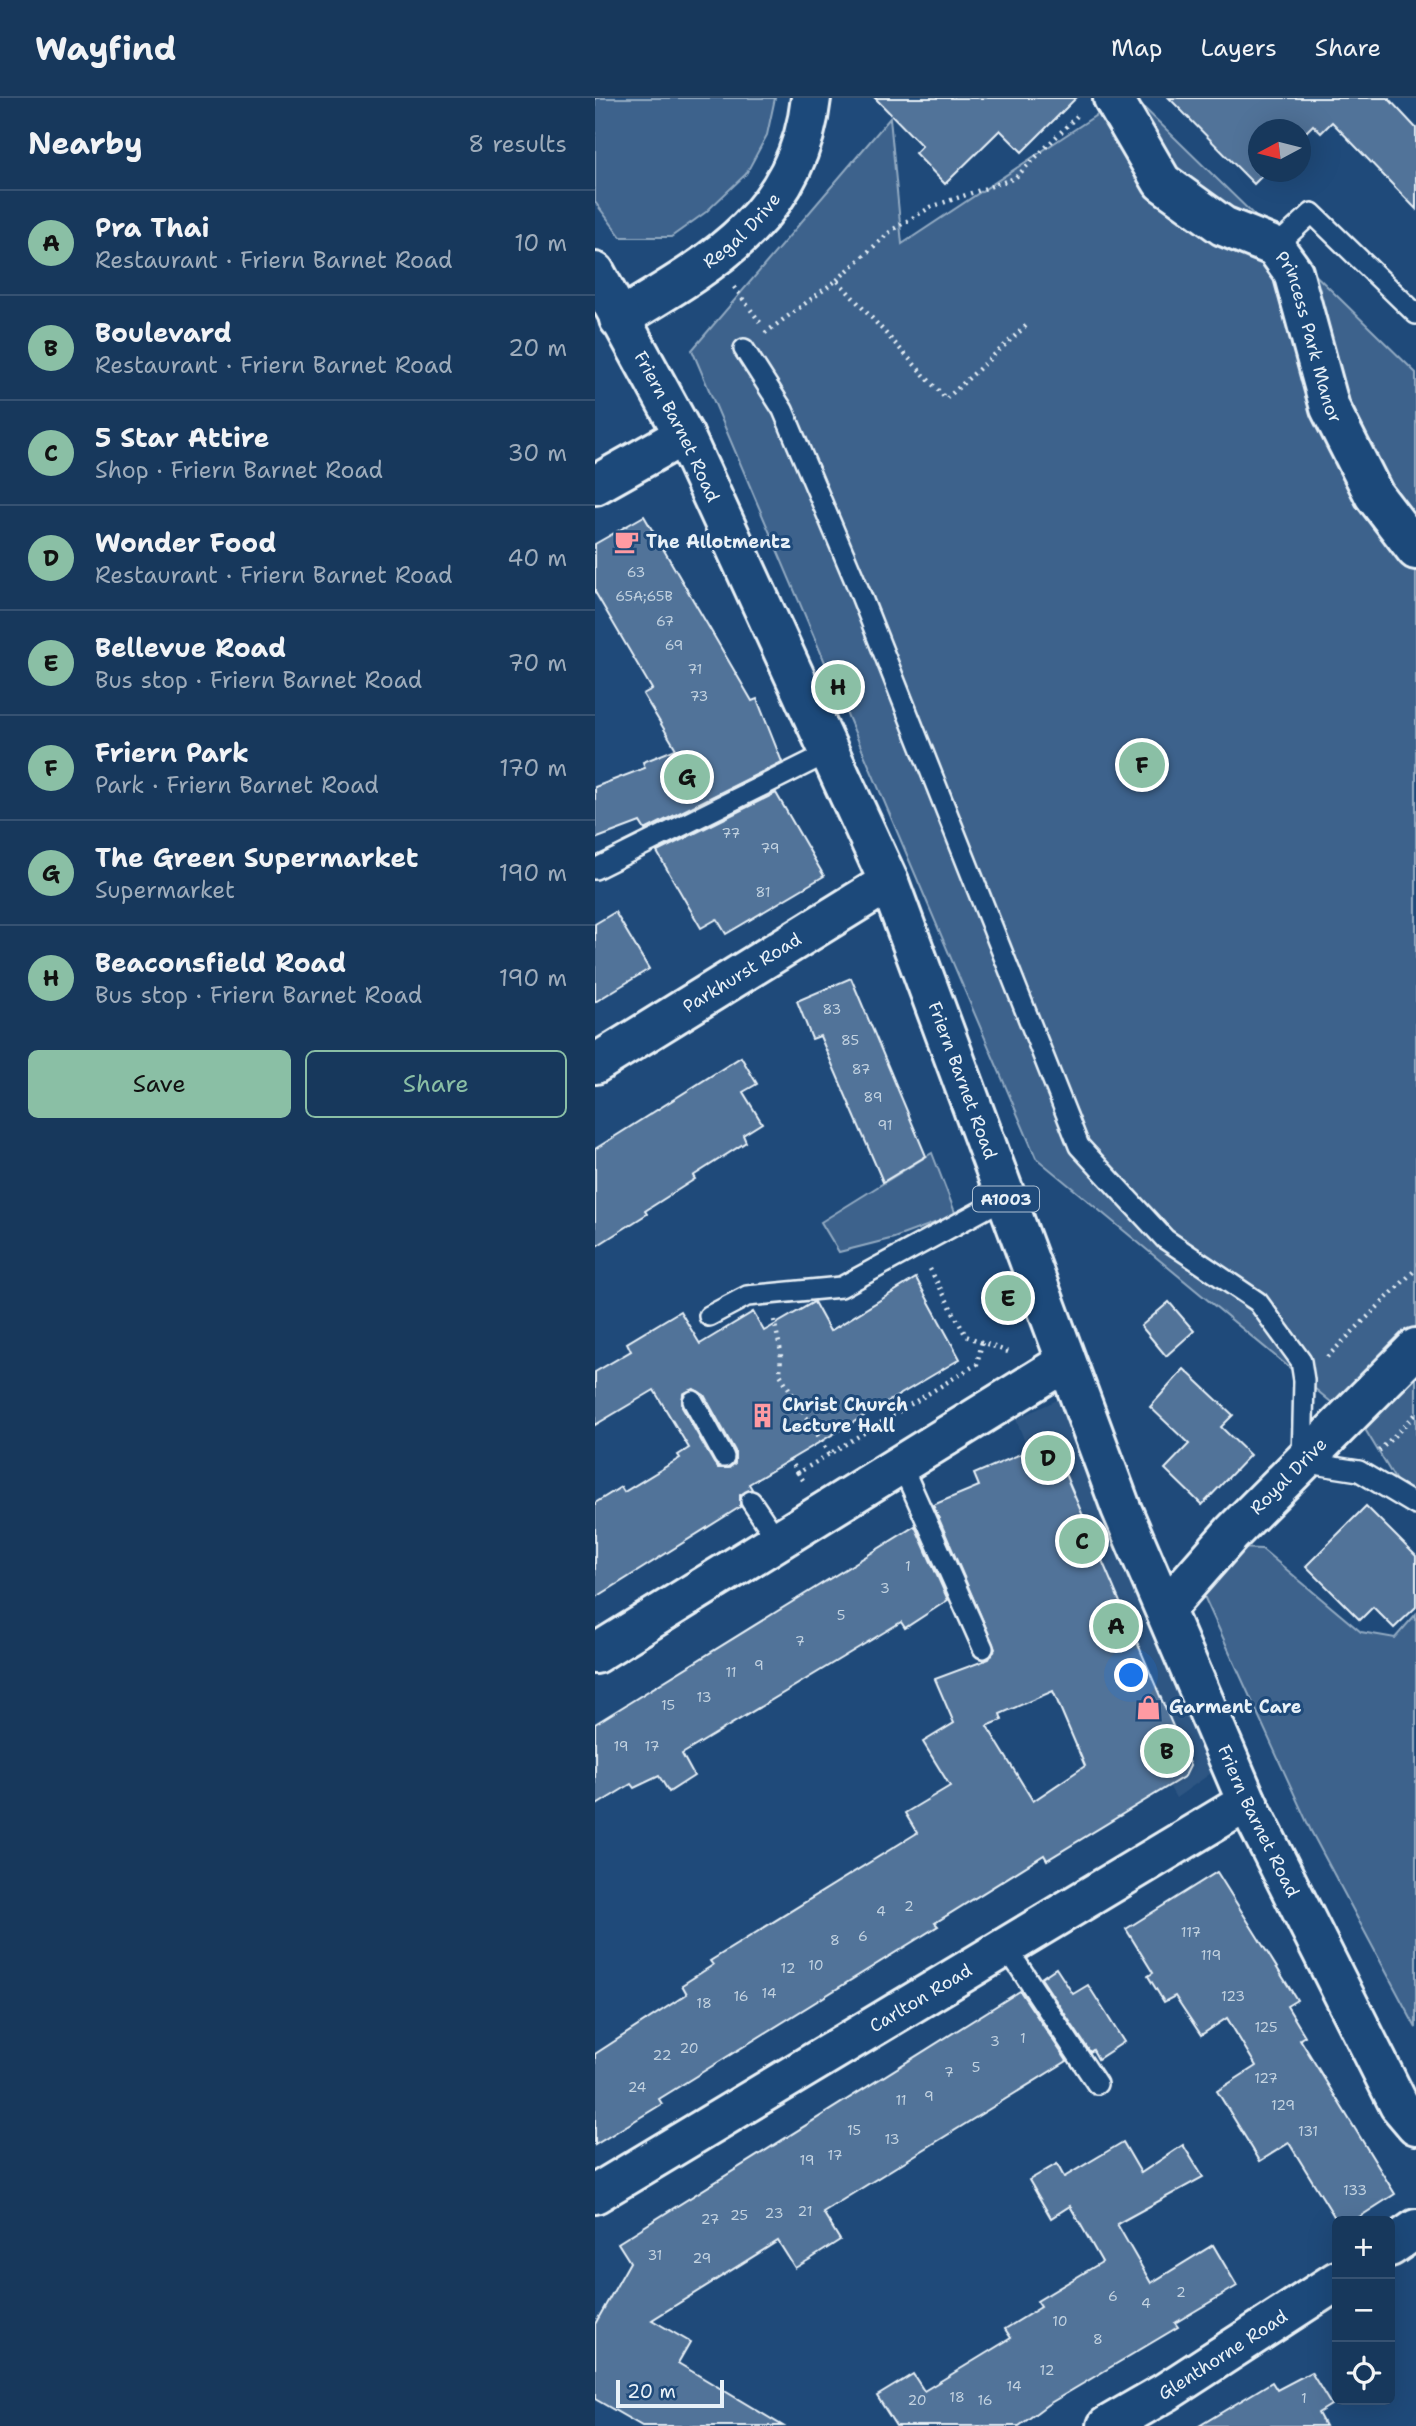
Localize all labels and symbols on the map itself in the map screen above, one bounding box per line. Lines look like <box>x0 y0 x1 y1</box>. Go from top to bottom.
north arrow <box>1248 119 1311 182</box>
street label: Regal Drive <box>698 188 786 274</box>
street label: Princess Park Manor <box>1270 246 1348 427</box>
street label: Friern Barnet Road <box>628 347 725 506</box>
cafe icon: The Allotmentz <box>612 528 640 556</box>
place label: The Allotmentz <box>646 530 791 554</box>
house number: 63 <box>627 563 645 581</box>
house number: 65A;65B <box>615 587 673 605</box>
house number: 67 <box>656 612 674 630</box>
house number: 69 <box>665 636 683 654</box>
house number: 71 <box>688 660 702 678</box>
pin: H <box>815 661 861 713</box>
house number: 73 <box>690 687 708 705</box>
pin: F <box>1119 739 1165 791</box>
pin: G <box>664 751 710 803</box>
house number: 77 <box>722 824 740 842</box>
house number: 79 <box>760 839 780 857</box>
house number: 81 <box>755 883 771 901</box>
street label: Parkhurst Road <box>678 927 806 1019</box>
street label: Friern Barnet Road <box>922 998 1003 1162</box>
house number: 83 <box>823 1000 841 1018</box>
house number: 85 <box>841 1031 859 1049</box>
house number: 87 <box>852 1060 870 1078</box>
house number: 89 <box>864 1088 882 1106</box>
house number: 91 <box>877 1116 893 1134</box>
road number: A1003 <box>973 1186 1039 1212</box>
pin: E <box>985 1272 1031 1324</box>
place label: Christ Church Lecture Hall <box>782 1393 908 1438</box>
building icon: Christ Church Lecture Hall <box>748 1401 776 1429</box>
pin: D <box>1025 1432 1071 1484</box>
street label: Royal Drive <box>1245 1432 1332 1520</box>
pin: C <box>1059 1515 1105 1567</box>
house number: 1 <box>905 1557 911 1575</box>
house number: 3 <box>880 1579 890 1597</box>
pin: A <box>1093 1600 1139 1652</box>
house number: 5 <box>837 1606 845 1624</box>
house number: 7 <box>795 1632 805 1650</box>
house number: 9 <box>754 1656 764 1674</box>
your location <box>1114 1658 1148 1692</box>
house number: 11 <box>725 1663 737 1681</box>
house number: 13 <box>697 1688 711 1706</box>
shop icon: Garment Care <box>1135 1693 1163 1721</box>
place label: Garment Care <box>1169 1695 1302 1719</box>
house number: 15 <box>661 1696 675 1714</box>
pin: B <box>1144 1725 1190 1777</box>
house number: 19 <box>613 1737 629 1755</box>
house number: 17 <box>645 1737 659 1755</box>
street label: Friern Barnet Road <box>1212 1741 1305 1901</box>
house number: 2 <box>904 1897 914 1915</box>
house number: 4 <box>876 1902 886 1920</box>
house number: 117 <box>1181 1923 1201 1941</box>
house number: 6 <box>858 1927 868 1945</box>
house number: 8 <box>830 1931 840 1949</box>
house number: 119 <box>1201 1946 1221 1964</box>
house number: 10 <box>808 1956 824 1974</box>
street label: Carlton Road <box>865 1958 976 2038</box>
house number: 12 <box>781 1959 795 1977</box>
house number: 14 <box>761 1984 777 2002</box>
house number: 16 <box>733 1987 749 2005</box>
house number: 123 <box>1221 1987 1245 2005</box>
house number: 18 <box>696 1994 712 2012</box>
house number: 125 <box>1254 2018 1278 2036</box>
house number: 1 <box>1020 2029 1026 2047</box>
house number: 3 <box>990 2032 1000 2050</box>
house number: 20 <box>679 2039 699 2057</box>
house number: 22 <box>653 2046 671 2064</box>
house number: 5 <box>972 2058 980 2076</box>
house number: 7 <box>944 2063 954 2081</box>
house number: 127 <box>1254 2069 1278 2087</box>
house number: 24 <box>628 2078 647 2096</box>
house number: 9 <box>924 2087 934 2105</box>
house number: 11 <box>895 2091 907 2109</box>
house number: 129 <box>1271 2096 1295 2114</box>
house number: 15 <box>847 2121 861 2139</box>
house number: 131 <box>1298 2122 1318 2140</box>
house number: 13 <box>885 2130 899 2148</box>
house number: 17 <box>828 2146 842 2164</box>
house number: 19 <box>799 2151 815 2169</box>
house number: 133 <box>1343 2181 1367 2199</box>
house number: 21 <box>798 2202 812 2220</box>
house number: 23 <box>765 2204 783 2222</box>
house number: 25 <box>730 2206 748 2224</box>
house number: 27 <box>701 2210 719 2228</box>
house number: 31 <box>648 2246 662 2264</box>
house number: 29 <box>693 2249 711 2267</box>
house number: 2 <box>1176 2283 1186 2301</box>
house number: 6 <box>1108 2287 1118 2305</box>
house number: 4 <box>1141 2294 1151 2312</box>
street label: Glenthorne Road <box>1154 2304 1292 2406</box>
house number: 10 <box>1052 2312 1068 2330</box>
house number: 8 <box>1093 2330 1103 2348</box>
house number: 12 <box>1040 2361 1054 2379</box>
scale bar <box>616 2377 725 2409</box>
house number: 14 <box>1006 2377 1022 2395</box>
house number: 18 <box>949 2388 965 2406</box>
house number: 1 <box>1301 2389 1307 2407</box>
house number: 20 <box>907 2391 927 2409</box>
house number: 16 <box>977 2391 993 2409</box>

